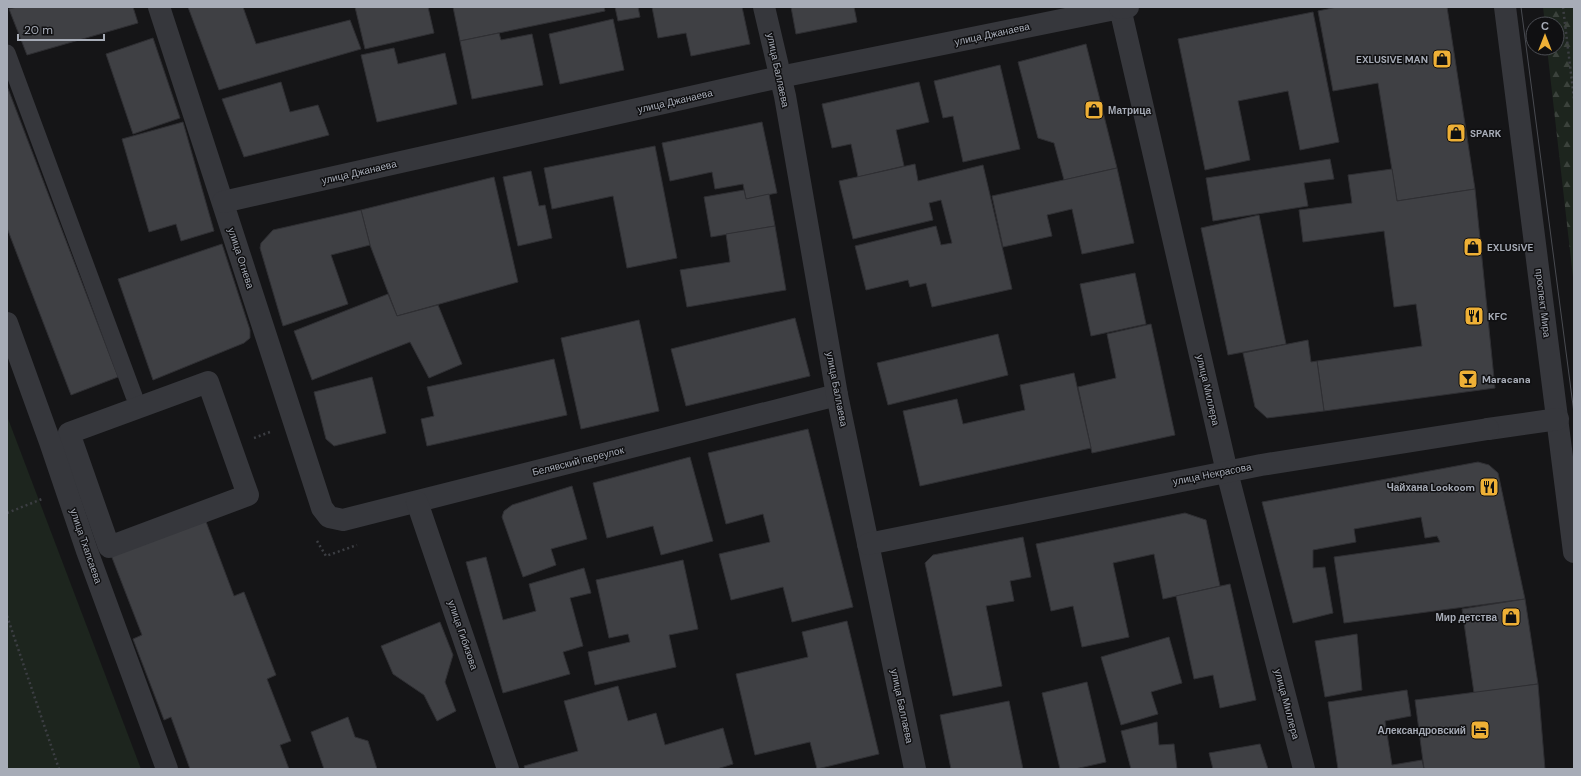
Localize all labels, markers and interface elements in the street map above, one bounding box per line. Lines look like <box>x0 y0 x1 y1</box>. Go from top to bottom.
scale bar <box>18 16 104 42</box>
north arrow <box>1525 16 1565 56</box>
text: С <box>1541 19 1549 33</box>
street label: улица Джанаева <box>953 20 1031 48</box>
text: 20 m <box>24 22 53 38</box>
street label: улица Баллаева <box>764 32 792 109</box>
shop icon: EXLUSIVE MAN <box>1431 48 1453 70</box>
place label: EXLUSIVE MAN <box>1356 53 1428 66</box>
street label: улица Джанаева <box>636 86 714 116</box>
shop icon: Матрица <box>1083 99 1105 121</box>
place label: Матрица <box>1108 104 1151 117</box>
shop icon: SPARK <box>1445 122 1467 144</box>
place label: SPARK <box>1470 127 1502 140</box>
street label: улица Джанаева <box>320 157 398 187</box>
street label: улица Огнева <box>225 226 257 291</box>
shop icon: EXLUSiVE <box>1462 236 1484 258</box>
place label: EXLUSiVE <box>1487 241 1534 254</box>
street label: проспект Мира <box>1532 268 1554 339</box>
restaurant icon: KFC <box>1463 305 1485 327</box>
place label: KFC <box>1488 310 1507 323</box>
street label: улица Баллаева <box>823 351 851 428</box>
street label: улица Миллера <box>1194 353 1223 427</box>
bar icon: Maracana <box>1457 368 1479 390</box>
place label: Maracana <box>1482 373 1531 386</box>
street label: Белявский переулок <box>531 443 626 479</box>
street label: улица Некрасова <box>1172 460 1253 488</box>
restaurant icon: Чайхана Lookoom <box>1478 476 1500 498</box>
place label: Чайхана Lookoom <box>1387 481 1475 494</box>
street label: улица Тхапсаева <box>67 507 105 586</box>
street label: улица Гибизова <box>445 599 481 672</box>
shop icon: Мир детства <box>1500 606 1522 628</box>
place label: Мир детства <box>1435 611 1497 624</box>
street label: улица Миллера <box>1271 667 1303 741</box>
street label: улица Баллаева <box>888 668 916 745</box>
hotel icon: Александровский <box>1469 719 1491 741</box>
place label: Александровский <box>1378 724 1466 737</box>

